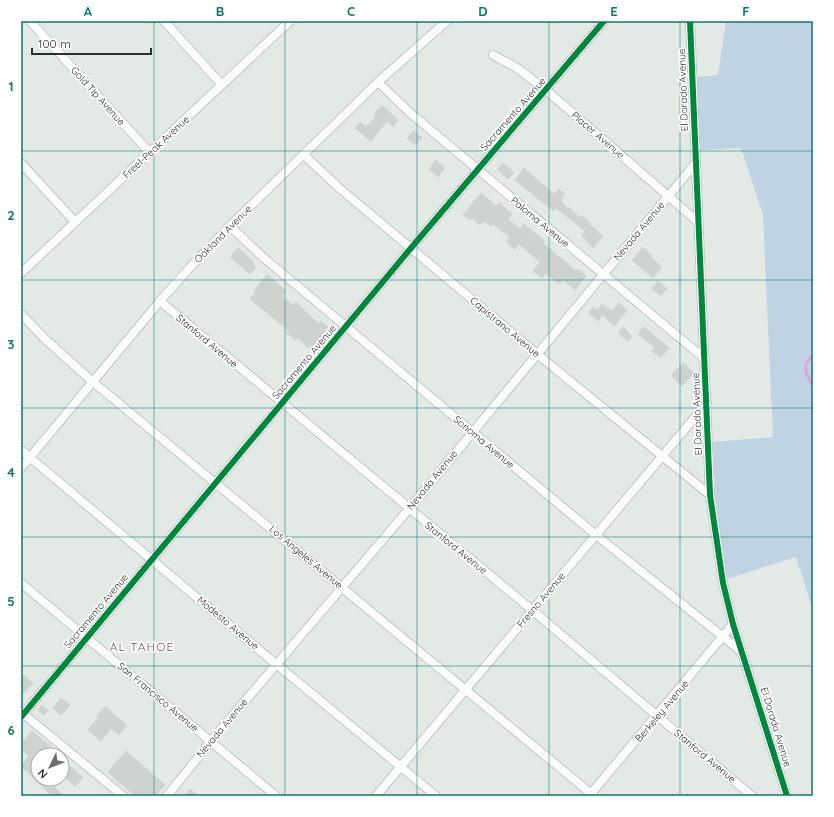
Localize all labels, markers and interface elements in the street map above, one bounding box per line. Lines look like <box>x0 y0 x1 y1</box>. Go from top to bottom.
text: A <box>84 3 93 19</box>
text: B <box>216 3 224 19</box>
text: C <box>347 3 355 19</box>
text: D <box>478 3 488 19</box>
text: E <box>610 3 618 19</box>
text: F <box>742 3 750 19</box>
scale bar <box>32 30 151 56</box>
text: 100 m <box>38 36 71 51</box>
street label: El Dorado Avenue <box>675 48 691 132</box>
street label: Gold Tip Avenue <box>68 64 128 129</box>
street label: Sacramento Avenue <box>477 74 549 154</box>
text: 1 <box>8 78 14 94</box>
street label: Placer Avenue <box>569 108 627 162</box>
street label: Freel-Peak Avenue <box>120 112 192 181</box>
street label: Paloma Avenue <box>508 194 572 250</box>
street label: Nevada Avenue <box>610 198 668 263</box>
street label: Oakland Avenue <box>191 202 255 266</box>
text: 2 <box>7 207 15 223</box>
street label: Capistrano Avenue <box>467 294 543 360</box>
street label: Stanford Avenue <box>173 311 241 371</box>
street label: Sacramento Avenue <box>269 322 339 402</box>
text: 3 <box>8 336 15 352</box>
street label: El Dorado Avenue <box>689 372 705 456</box>
street label: Sonoma Avenue <box>451 413 517 471</box>
street label: Nevada Avenue <box>404 447 460 513</box>
text: 4 <box>7 464 15 480</box>
street label: Stanford Avenue <box>422 519 490 577</box>
street label: Los Angeles Avenue <box>267 522 346 592</box>
street label: Fresno Avenue <box>514 569 568 630</box>
street label: Sacramento Avenue <box>61 571 131 651</box>
text: 5 <box>7 593 15 609</box>
street label: Modesto Avenue <box>194 593 262 653</box>
district label: AL TAHOE <box>110 639 174 654</box>
street label: San Francisco Avenue <box>115 659 201 735</box>
street label: Berkeley Avenue <box>632 677 692 745</box>
street label: El Dorado Avenue <box>758 685 794 769</box>
street label: Nevada Avenue <box>193 695 251 760</box>
text: 6 <box>7 722 15 738</box>
street label: Stanford Avenue <box>671 726 739 786</box>
north arrow <box>30 747 70 787</box>
text: N <box>35 766 51 782</box>

